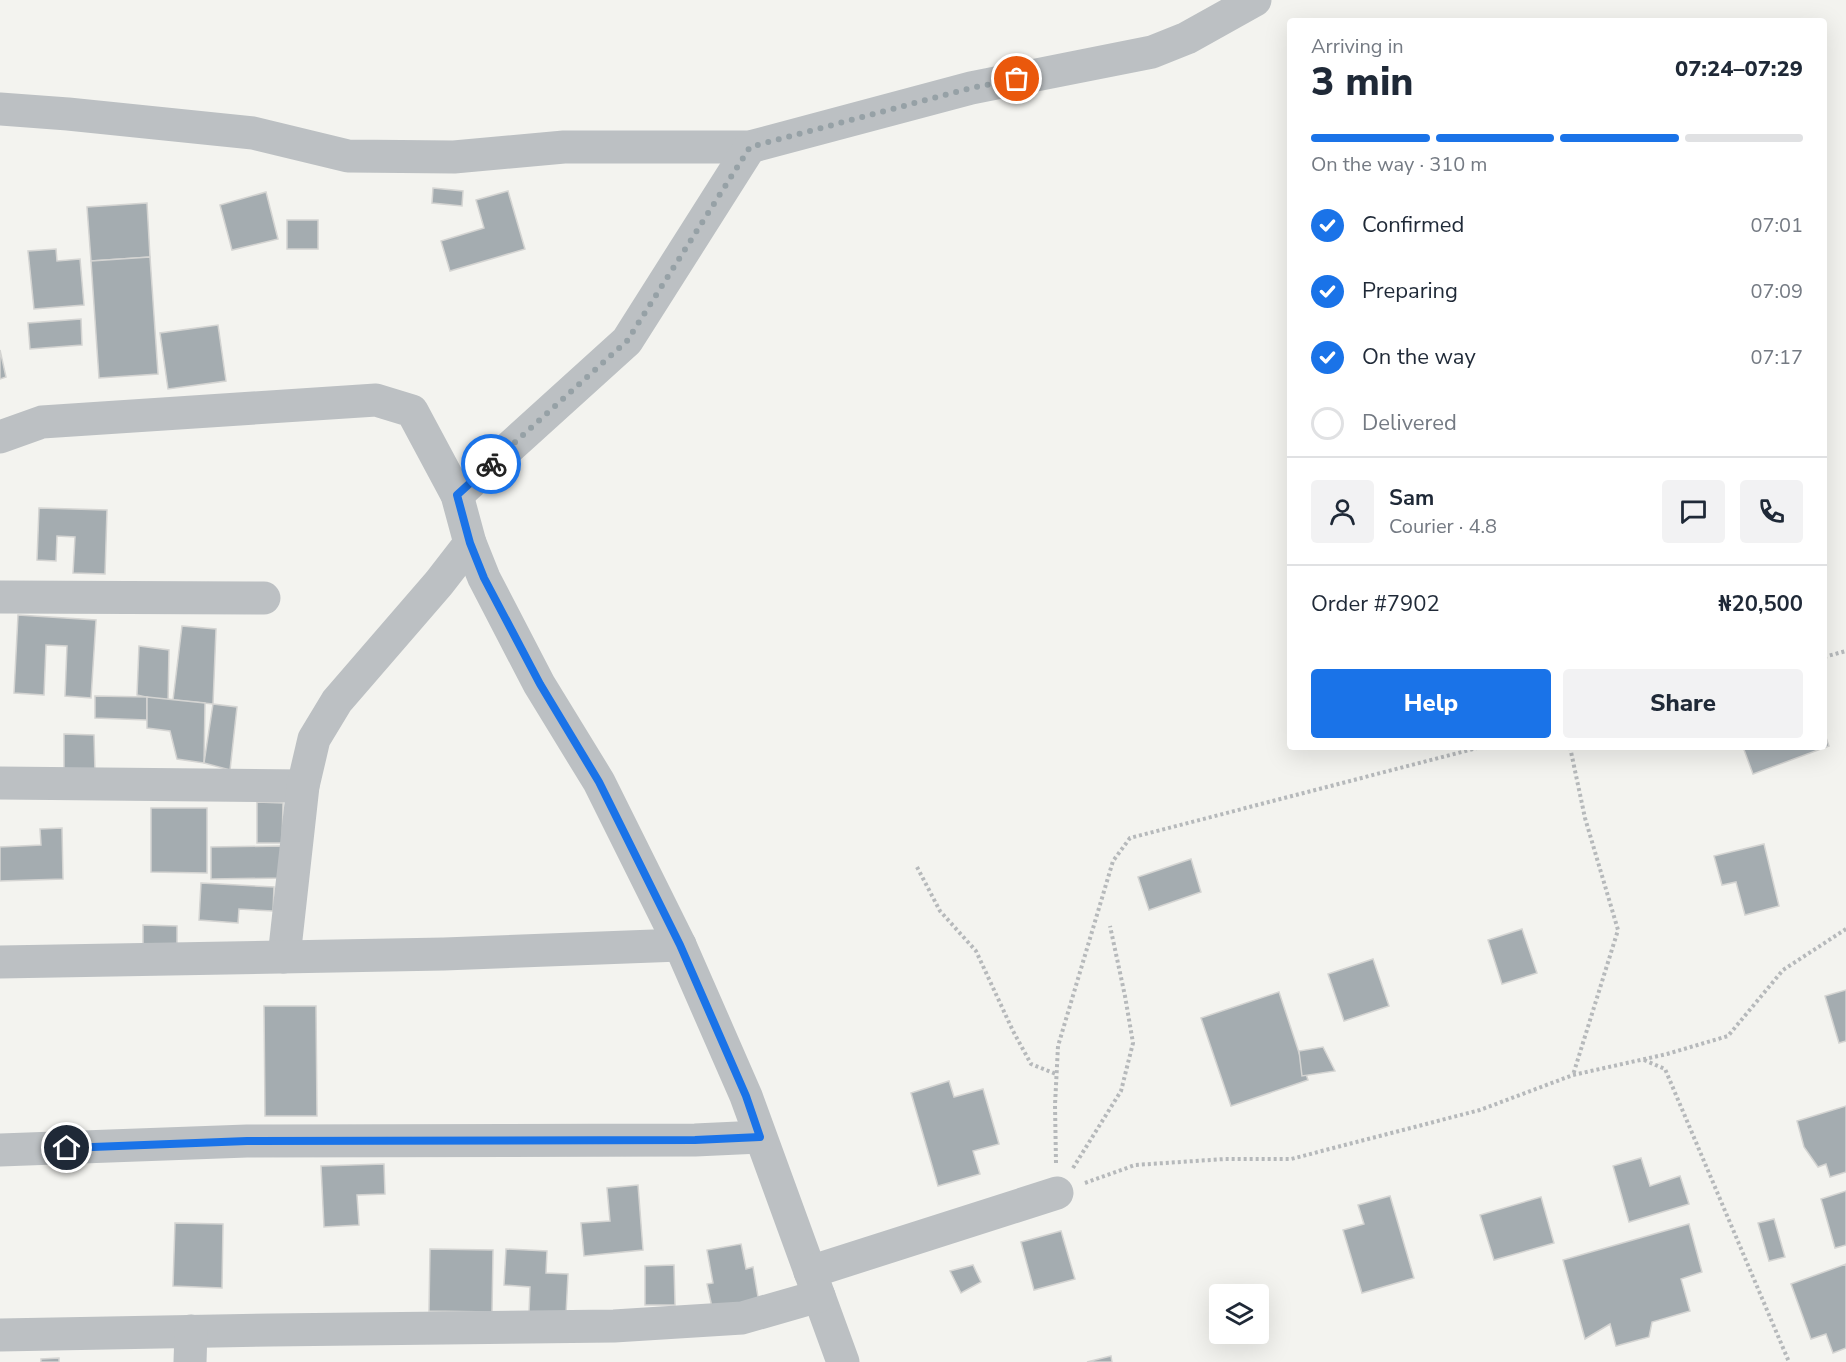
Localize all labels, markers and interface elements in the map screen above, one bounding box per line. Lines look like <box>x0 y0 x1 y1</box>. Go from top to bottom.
text: Arriving in <box>1311 33 1404 60</box>
pin <box>991 53 1042 104</box>
text: 07:24–07:29 <box>1675 54 1803 84</box>
text: 3 min <box>1311 56 1414 109</box>
icon: bag <box>1000 62 1033 95</box>
text: On the way · 310 m <box>1311 151 1487 178</box>
icon: check <box>1311 209 1344 242</box>
text: Confirmed <box>1362 210 1464 240</box>
text: 07:01 <box>1750 212 1803 239</box>
icon: check <box>1311 275 1344 308</box>
text: Preparing <box>1362 276 1458 306</box>
text: 07:09 <box>1750 278 1803 305</box>
icon: check <box>1311 341 1344 374</box>
text: On the way <box>1362 342 1476 372</box>
text: 07:17 <box>1750 344 1803 371</box>
text: Delivered <box>1362 408 1457 438</box>
courier <box>461 434 521 494</box>
icon: bike <box>475 448 508 481</box>
button: person <box>1311 480 1374 543</box>
button: chat <box>1662 480 1725 543</box>
button: phone <box>1740 480 1803 543</box>
text: Sam <box>1389 483 1434 513</box>
text: Courier · 4.8 <box>1389 513 1497 540</box>
text: Order #7902 <box>1311 589 1440 619</box>
text: ₦20,500 <box>1718 589 1803 619</box>
button: Help <box>1311 669 1551 738</box>
button: Share <box>1563 669 1803 738</box>
pin <box>41 1122 92 1173</box>
icon: home <box>50 1131 83 1164</box>
map controls <box>1209 1284 1269 1344</box>
button: layers <box>1209 1284 1269 1344</box>

